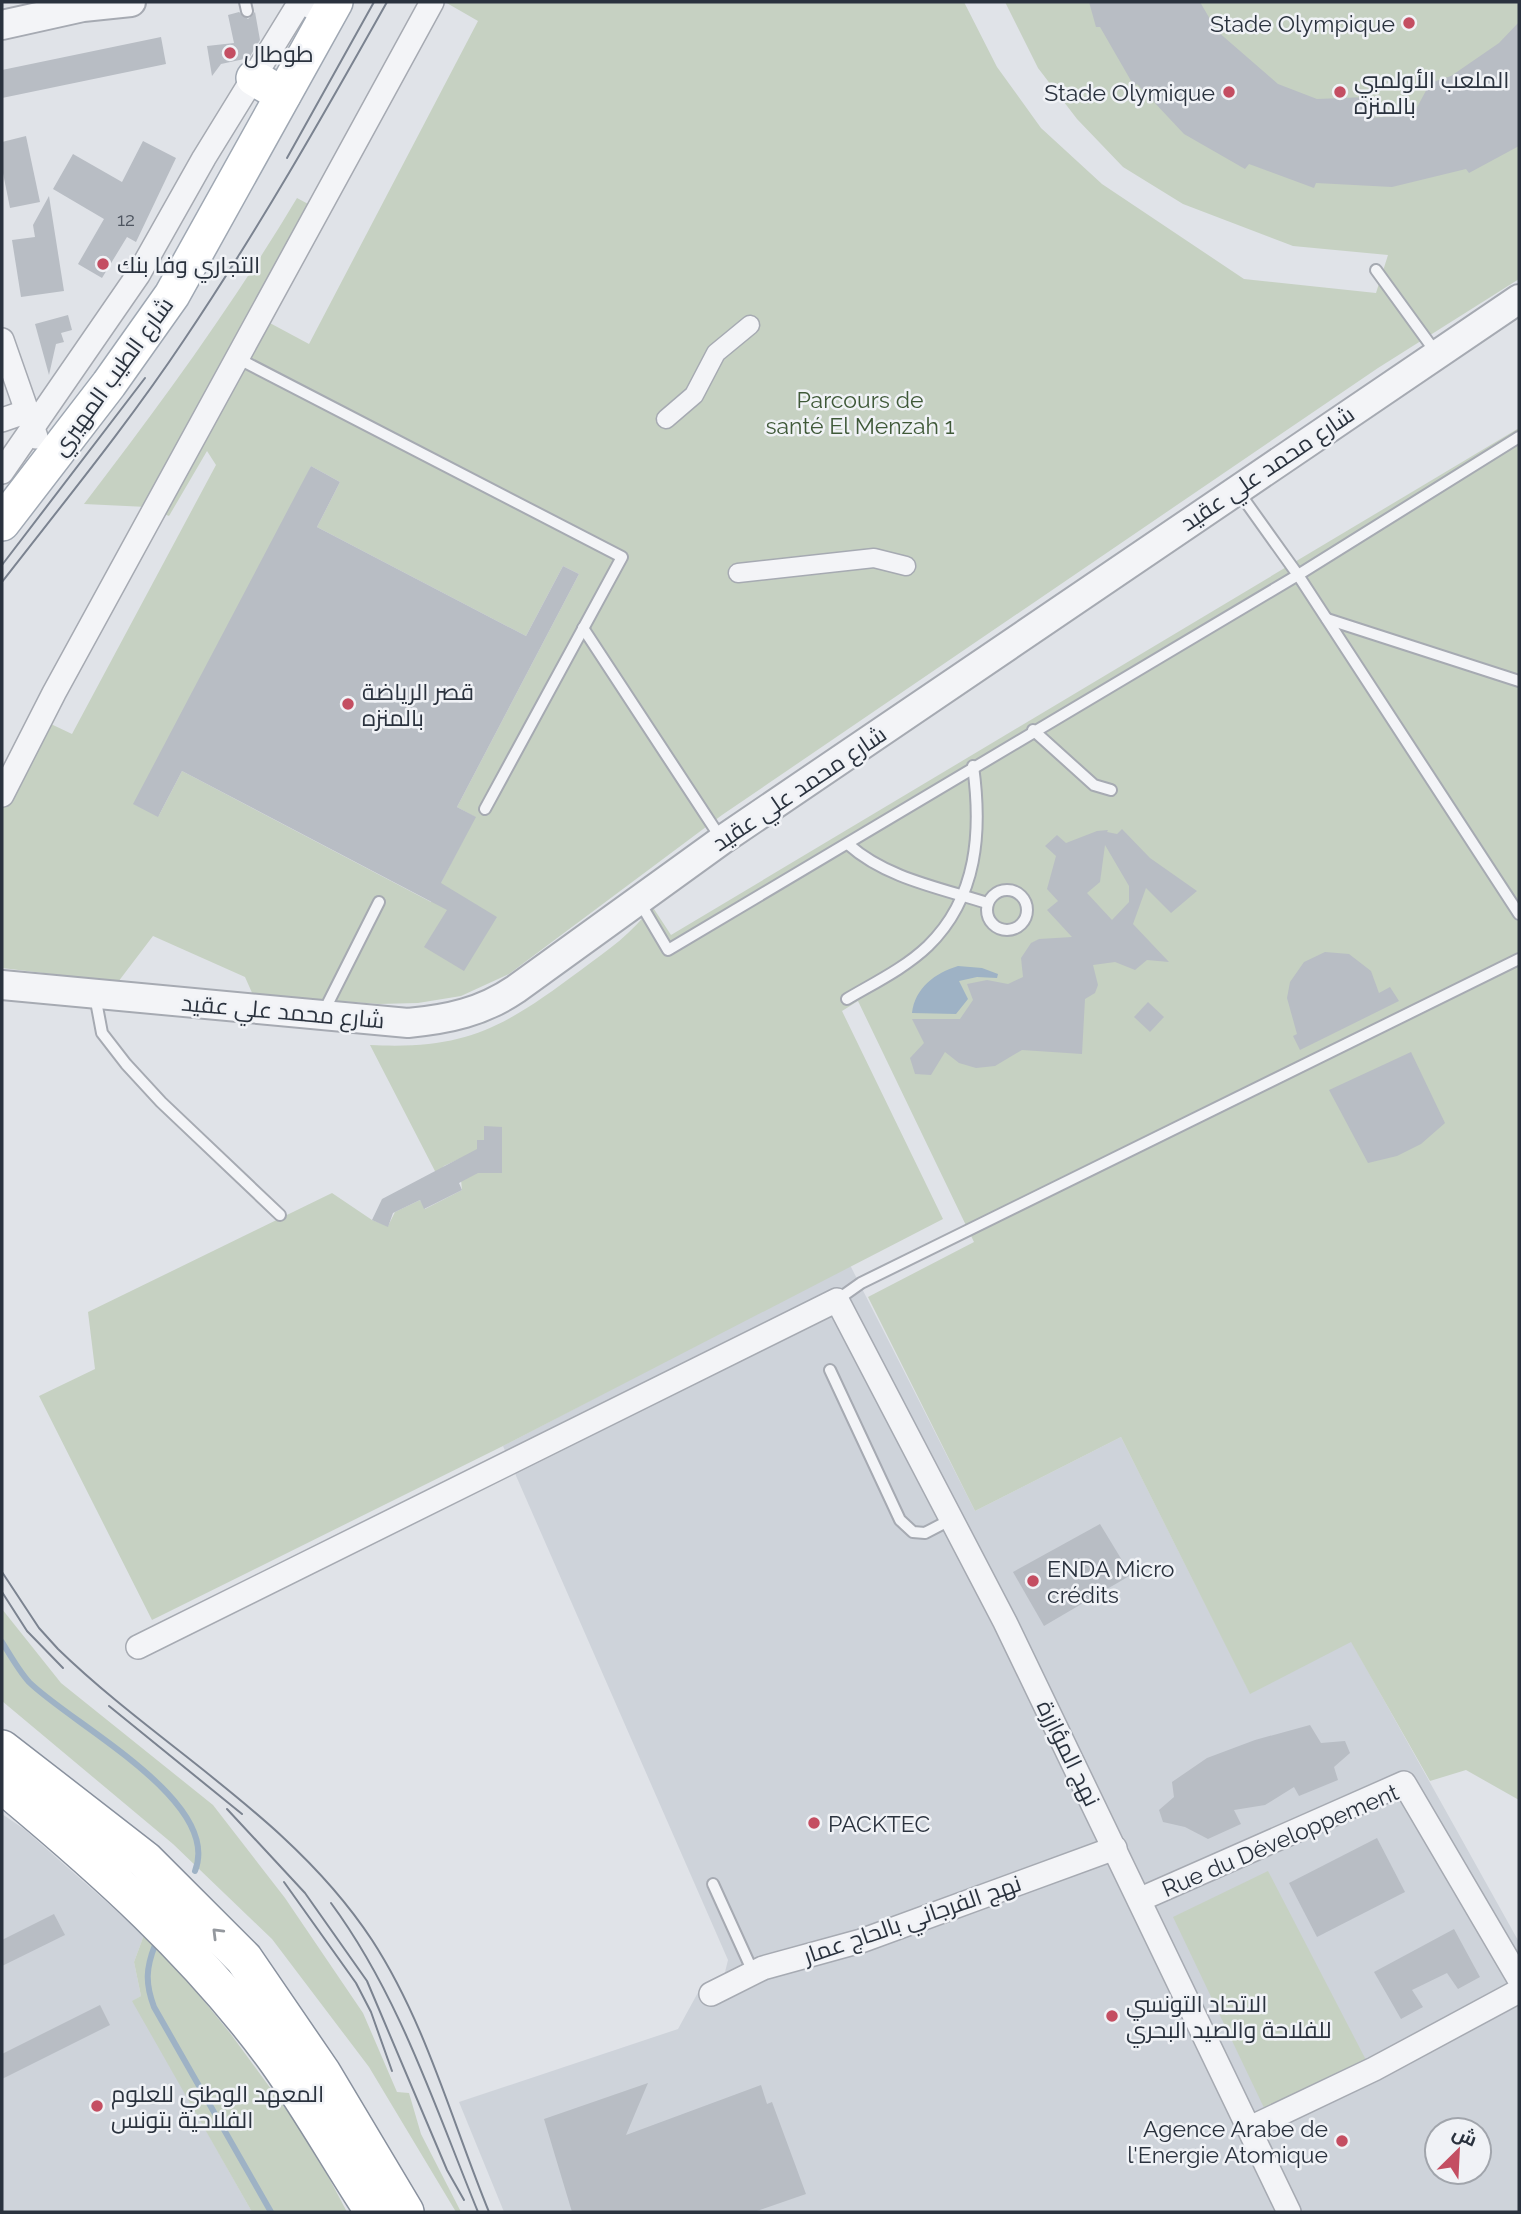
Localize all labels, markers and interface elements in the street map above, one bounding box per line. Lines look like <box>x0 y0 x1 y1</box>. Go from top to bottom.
place label: Stade Olympique <box>1210 10 1395 37</box>
marker: Stade Olympique <box>1401 15 1417 31</box>
place label: طوطال <box>244 40 314 68</box>
marker: طوطال <box>222 45 238 61</box>
place label: الملعب الأولمبي بالمنزه <box>1354 66 1509 119</box>
place label: Stade Olymique <box>1044 79 1215 106</box>
marker: Stade Olymique <box>1221 84 1237 100</box>
marker: الملعب الأولمبي بالمنزه <box>1332 84 1348 100</box>
house number: 12 <box>117 208 135 230</box>
place label: التجاري وفا بنك <box>117 251 260 283</box>
marker: التجاري وفا بنك <box>95 256 111 272</box>
street label: شارع الطيب المهيري <box>46 292 183 463</box>
park label: Parcours de santé El Menzah 1 <box>765 386 955 439</box>
street label: شارع محمد علي عقيد <box>1175 400 1362 540</box>
place label: قصر الرياضة بالمنزه <box>362 678 474 731</box>
marker: قصر الرياضة بالمنزه <box>340 696 356 712</box>
street label: شارع محمد علي عقيد <box>707 720 894 860</box>
street label: شارع محمد علي عقيد <box>180 989 386 1038</box>
place label: ENDA Micro crédits <box>1047 1555 1175 1608</box>
marker: ENDA Micro crédits <box>1025 1573 1041 1589</box>
street label: نهج المؤازرة <box>1029 1696 1106 1812</box>
street label: Rue du Développement <box>1158 1778 1403 1902</box>
place label: PACKTEC <box>828 1810 930 1837</box>
marker: PACKTEC <box>806 1815 822 1831</box>
street label: نهج الفرجاني بالحاج عمار <box>798 1869 1026 1974</box>
one-way arrow <box>213 1928 226 1941</box>
place label: الاتحاد التونسي للفلاحة والصيد البحري <box>1126 1990 1332 2048</box>
marker: الاتحاد التونسي للفلاحة والصيد البحري <box>1104 2008 1120 2024</box>
place label: المعهد الوطني للعلوم الفلاحية بتونس <box>111 2080 324 2134</box>
marker: المعهد الوطني للعلوم الفلاحية بتونس <box>89 2098 105 2114</box>
place label: Agence Arabe de l'Energie Atomique <box>1127 2115 1328 2168</box>
north arrow <box>1423 2116 1493 2186</box>
text: ش <box>1449 2120 1481 2151</box>
marker: Agence Arabe de l'Energie Atomique <box>1334 2133 1350 2149</box>

